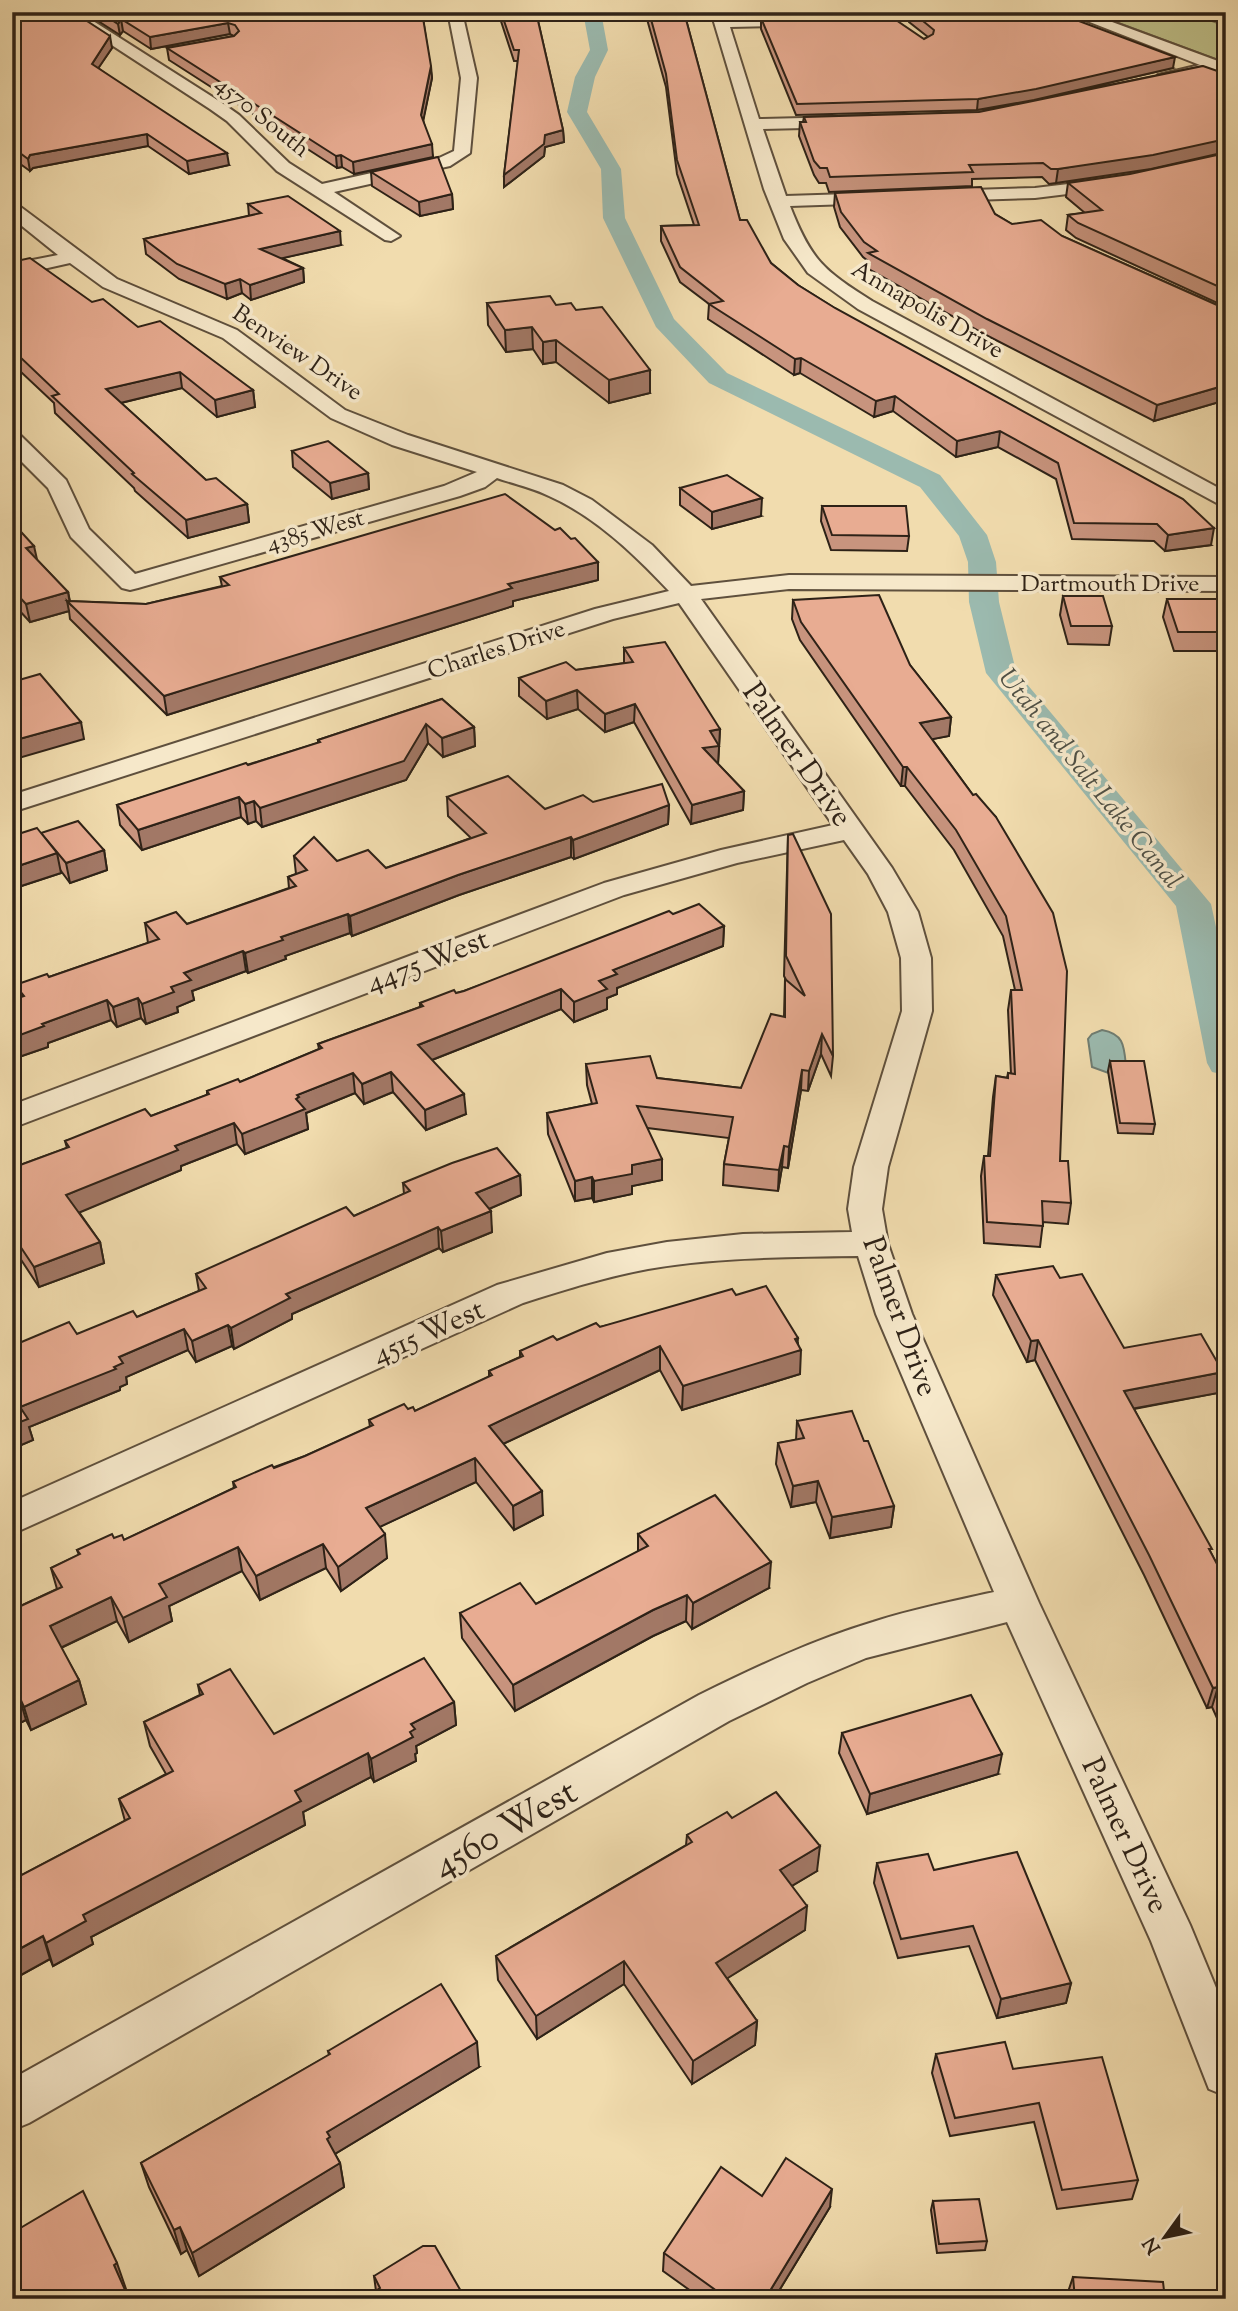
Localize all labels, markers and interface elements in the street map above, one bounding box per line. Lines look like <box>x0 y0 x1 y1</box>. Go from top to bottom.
street label: 4570 South <box>207 69 316 166</box>
street label: Annapolis Drive <box>845 253 1009 368</box>
street label: Benview Drive <box>225 297 369 410</box>
street label: 4385 West <box>263 502 368 562</box>
street label: Dartmouth Drive <box>1021 568 1199 602</box>
street label: Charles Drive <box>423 613 570 689</box>
water label: Utah and Salt Lake Canal <box>988 661 1190 898</box>
street label: Palmer Drive <box>730 675 861 836</box>
street label: 4475 West <box>360 919 496 1005</box>
street label: Palmer Drive <box>850 1231 947 1403</box>
street label: 4515 West <box>366 1290 492 1377</box>
street label: Palmer Drive <box>1069 1751 1179 1921</box>
street label: 4560 West <box>424 1767 589 1894</box>
north arrow <box>1130 2202 1200 2272</box>
text: N <box>1137 2231 1168 2259</box>

